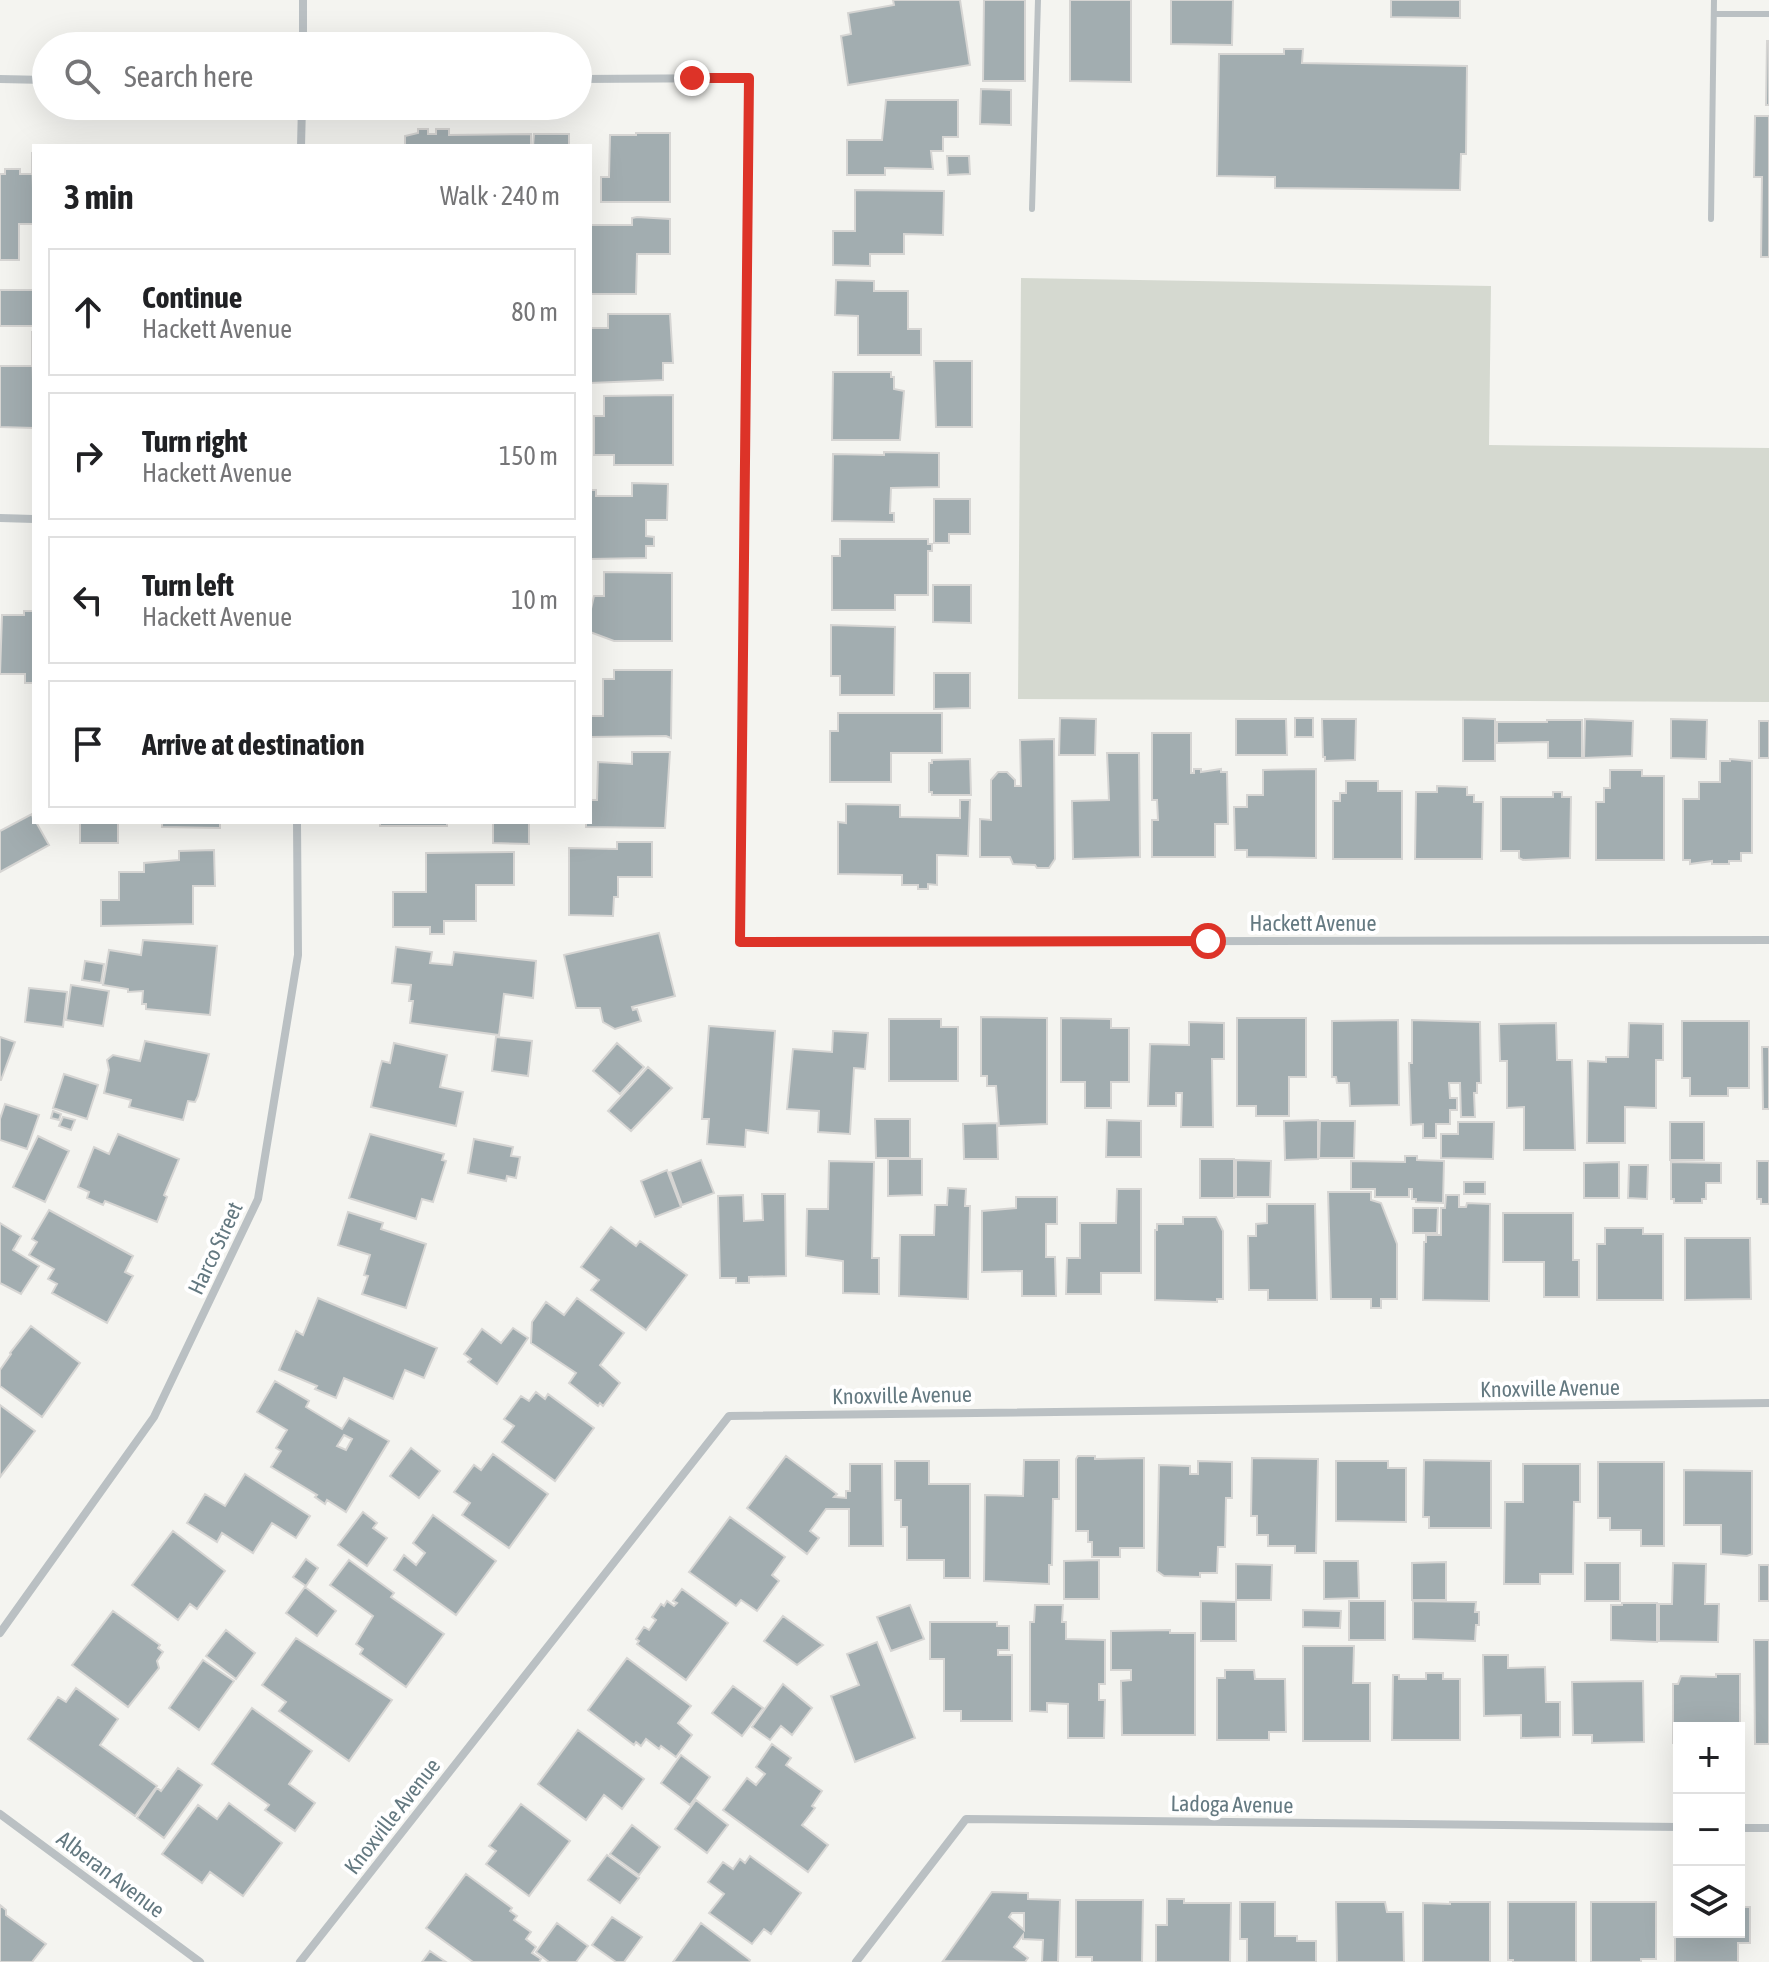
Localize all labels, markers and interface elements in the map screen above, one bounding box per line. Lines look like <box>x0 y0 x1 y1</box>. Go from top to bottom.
search box <box>32 32 592 120</box>
icon: search <box>60 54 104 98</box>
text: Search here <box>124 59 253 93</box>
route end <box>674 60 710 96</box>
text: 3 min <box>64 177 133 216</box>
text: Walk · 240 m <box>440 181 560 211</box>
text: Continue <box>142 280 242 314</box>
icon: ahead <box>66 290 110 334</box>
text: 80 m <box>511 297 558 327</box>
text: Hackett Avenue <box>142 314 292 344</box>
text: Turn right <box>142 424 248 458</box>
icon: right <box>66 434 110 478</box>
text: 150 m <box>499 441 558 471</box>
text: Hackett Avenue <box>142 458 292 488</box>
text: Turn left <box>142 568 234 602</box>
icon: left <box>66 578 110 622</box>
text: 10 m <box>511 585 558 615</box>
text: Hackett Avenue <box>142 602 292 632</box>
icon: arrive <box>66 722 110 766</box>
text: Arrive at destination <box>142 727 364 761</box>
street label: Hackett Avenue <box>1250 910 1376 936</box>
route start <box>1190 923 1226 959</box>
street label: Harco Street <box>182 1198 248 1298</box>
street label: Knoxville Avenue <box>1480 1374 1620 1402</box>
street label: Knoxville Avenue <box>832 1381 972 1409</box>
map controls <box>1673 1722 1745 1938</box>
button: + <box>1673 1722 1745 1794</box>
street label: Knoxville Avenue <box>339 1753 445 1879</box>
street label: Ladoga Avenue <box>1170 1790 1294 1818</box>
button: − <box>1673 1794 1745 1866</box>
street label: Alberan Avenue <box>52 1825 170 1923</box>
button: layers <box>1673 1866 1745 1938</box>

